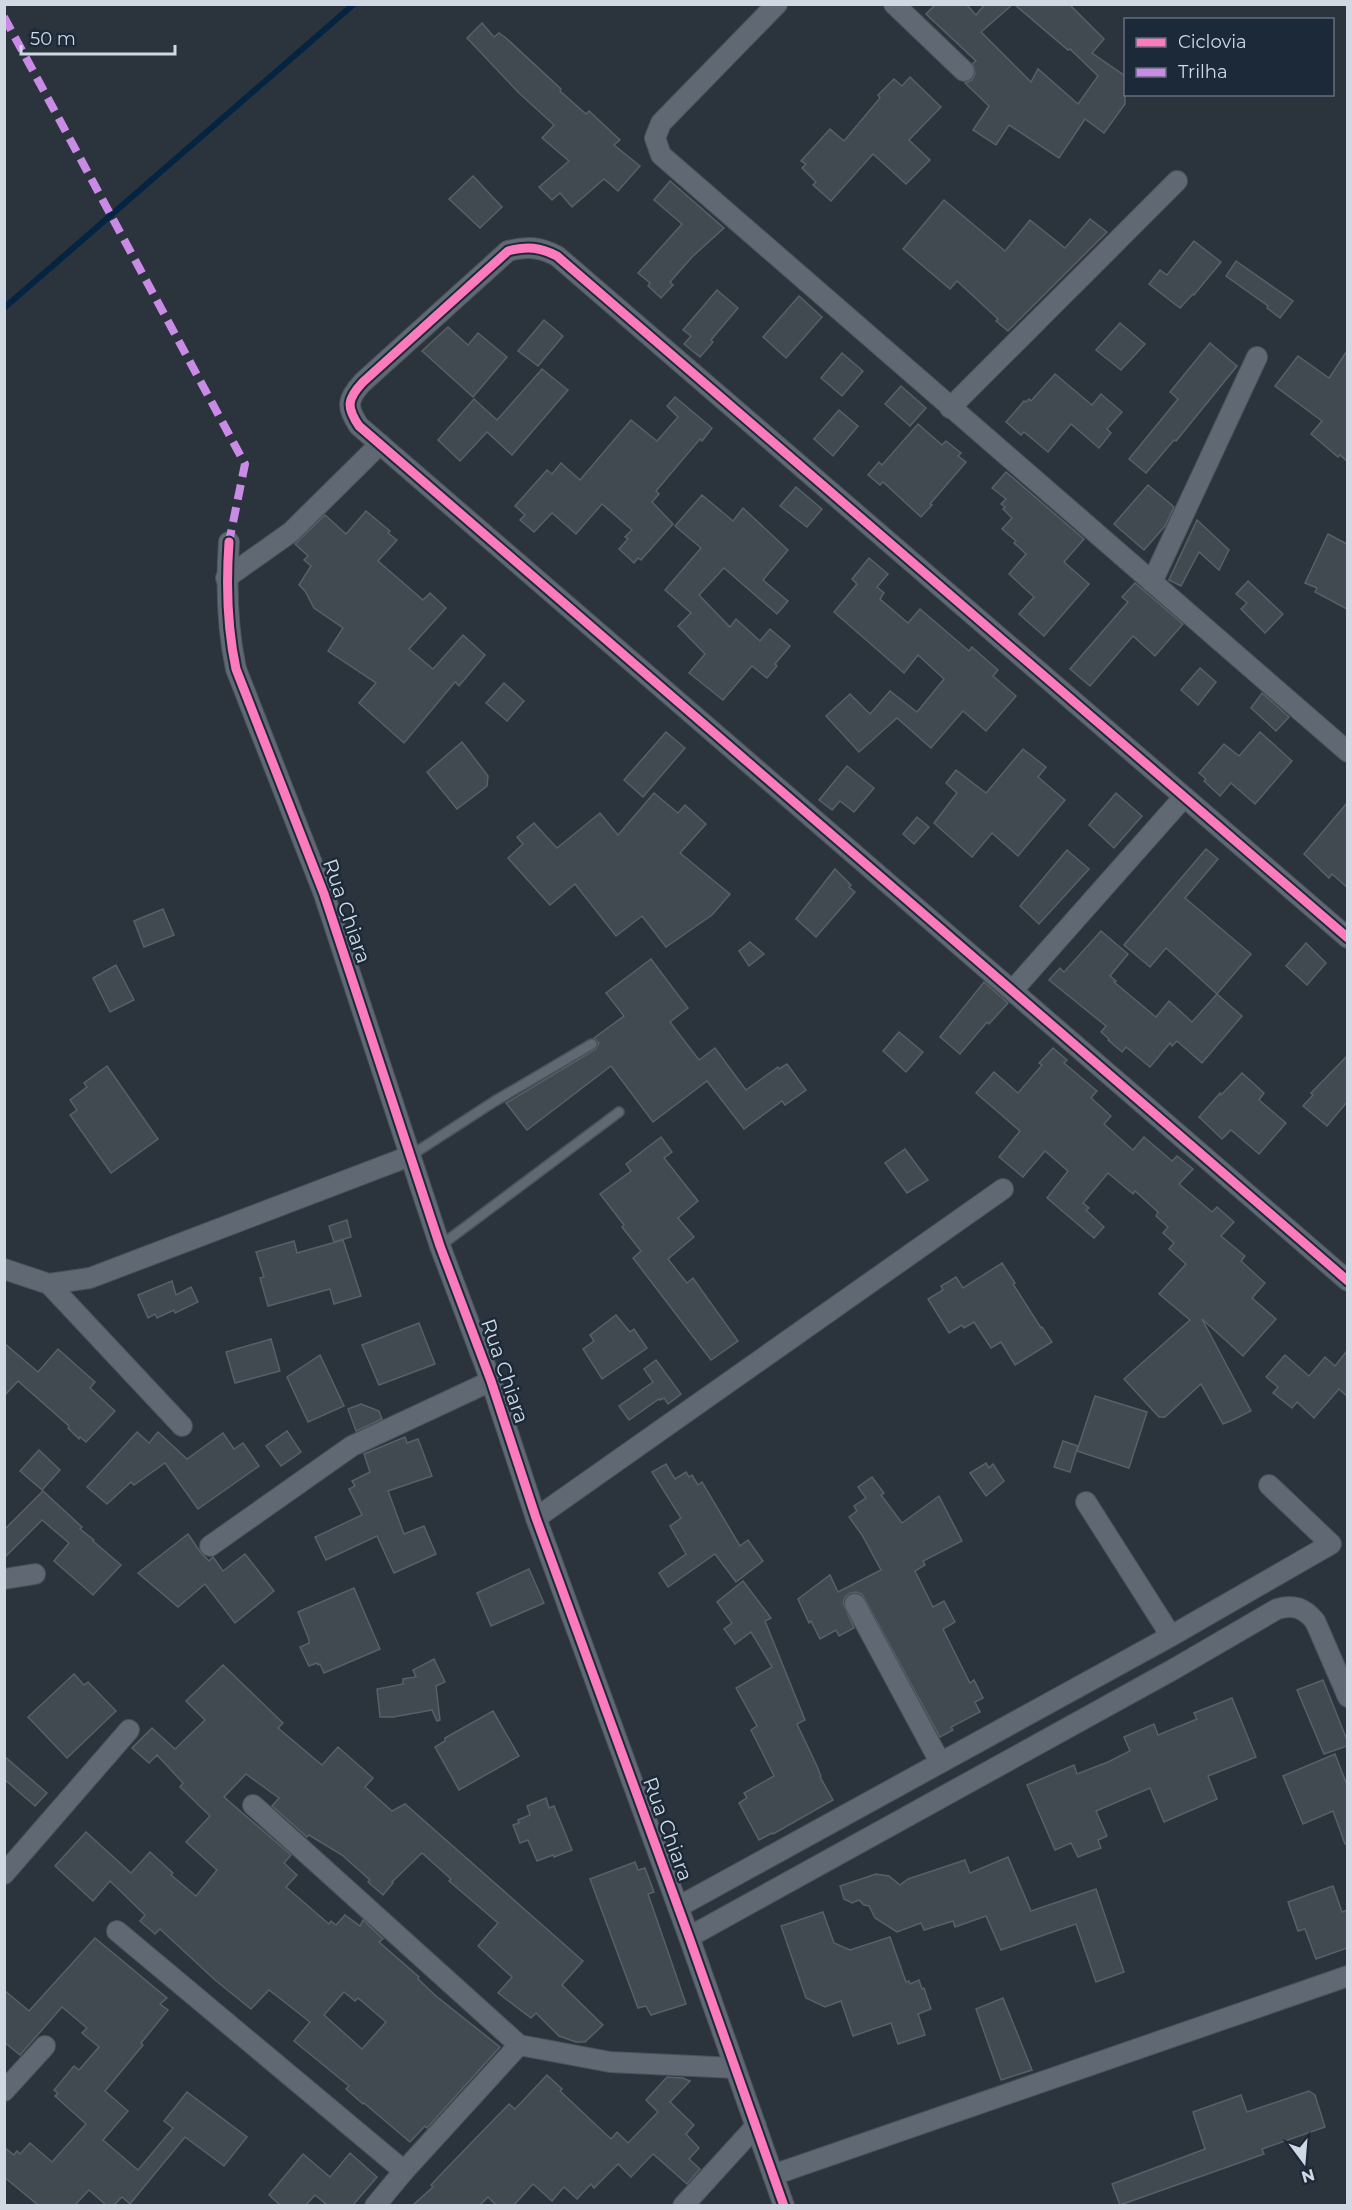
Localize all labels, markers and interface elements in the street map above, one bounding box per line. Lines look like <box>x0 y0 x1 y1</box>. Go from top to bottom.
scale bar <box>21 18 176 56</box>
legend <box>1124 18 1334 96</box>
text: 50 m <box>30 28 76 50</box>
text: Ciclovia <box>1178 31 1247 53</box>
text: Trilha <box>1178 61 1228 83</box>
street label: Rua Chiara <box>318 856 376 966</box>
street label: Rua Chiara <box>476 1316 534 1426</box>
street label: Rua Chiara <box>638 1774 698 1884</box>
north arrow <box>1274 2132 1334 2192</box>
text: N <box>1299 2165 1317 2187</box>

